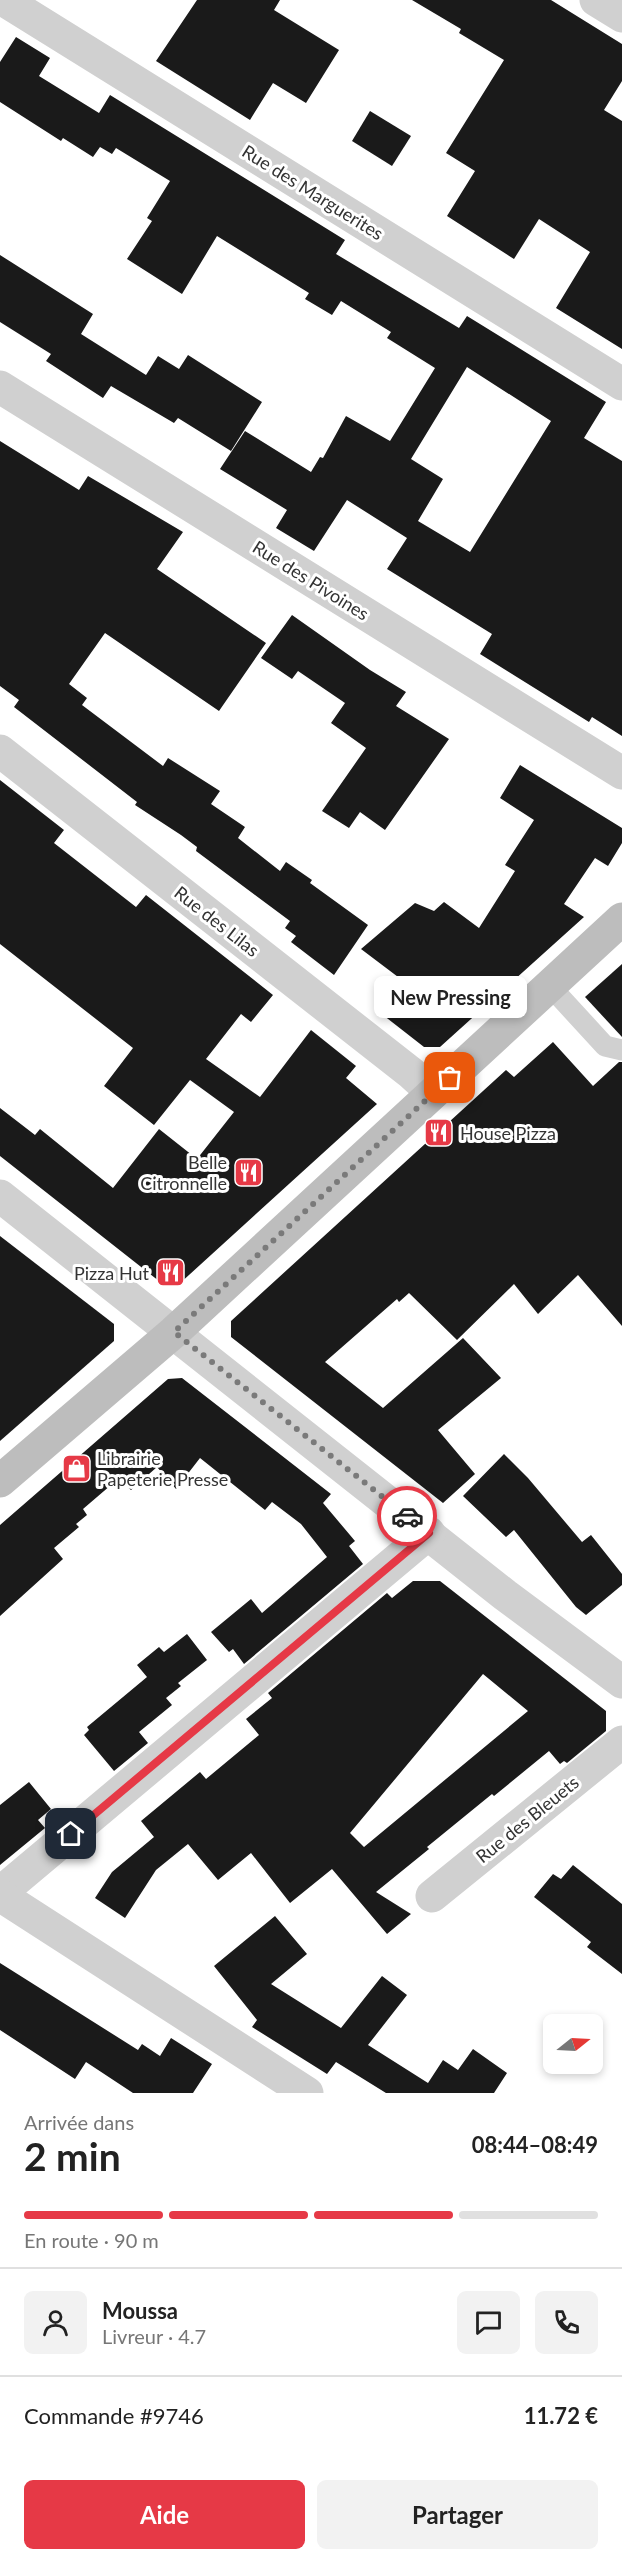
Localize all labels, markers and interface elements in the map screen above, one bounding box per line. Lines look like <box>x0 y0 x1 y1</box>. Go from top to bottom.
street label: Rue des Marguerites <box>238 140 388 244</box>
street label: Rue des Pivoines <box>249 535 373 625</box>
street label: Rue des Lilas <box>170 881 264 961</box>
callout: New Pressing <box>374 976 526 1018</box>
text: New Pressing <box>390 985 511 1009</box>
pin <box>424 1052 475 1103</box>
icon: bag <box>433 1061 466 1094</box>
restaurant icon: House Pizza <box>423 1117 455 1149</box>
place label: House Pizza <box>460 1122 556 1144</box>
place label: Belle Citronnelle <box>140 1151 227 1194</box>
restaurant icon: Belle Citronnelle <box>232 1156 264 1188</box>
restaurant icon: Pizza Hut <box>154 1257 186 1289</box>
place label: Pizza Hut <box>74 1262 150 1284</box>
place label: Librairie Papeterie Presse <box>97 1447 228 1490</box>
shop icon: Librairie Papeterie Presse <box>60 1452 92 1484</box>
courier <box>377 1486 437 1546</box>
icon: car <box>391 1500 424 1533</box>
street label: Rue des Bleuets <box>471 1771 583 1867</box>
pin <box>45 1808 96 1859</box>
icon: home <box>54 1817 87 1850</box>
north arrow <box>543 2014 603 2074</box>
map controls <box>543 2014 603 2074</box>
text: Arrivée dans <box>24 2110 134 2134</box>
text: 08:44–08:49 <box>472 2131 598 2158</box>
text: 2 min <box>24 2133 121 2179</box>
text: En route · 90 m <box>24 2228 159 2252</box>
button: person <box>24 2291 87 2354</box>
button: chat <box>457 2291 520 2354</box>
button: phone <box>535 2291 598 2354</box>
text: Moussa <box>102 2297 178 2324</box>
text: Livreur · 4.7 <box>102 2324 206 2348</box>
text: Commande #9746 <box>24 2402 204 2429</box>
text: 11.72 € <box>524 2402 598 2429</box>
button: Aide <box>24 2480 305 2549</box>
button: Partager <box>317 2480 598 2549</box>

